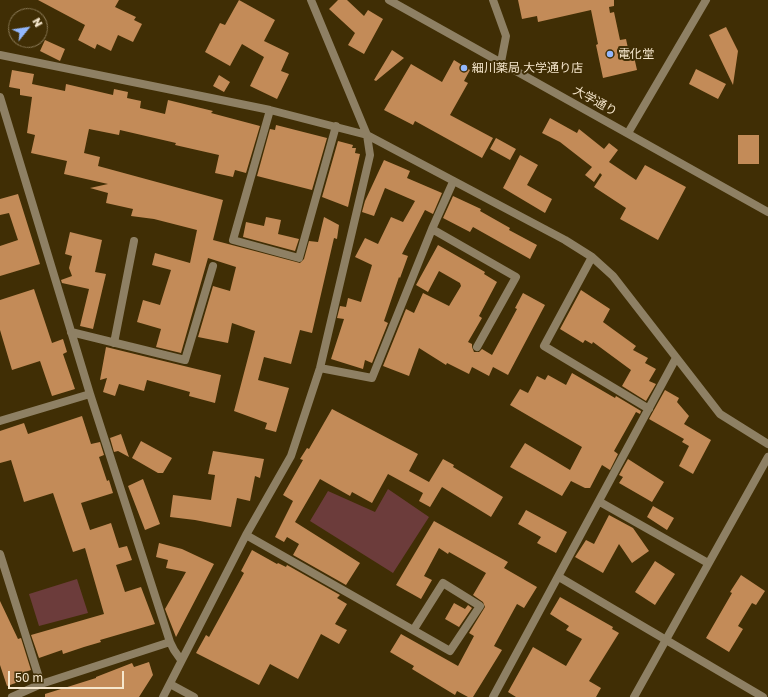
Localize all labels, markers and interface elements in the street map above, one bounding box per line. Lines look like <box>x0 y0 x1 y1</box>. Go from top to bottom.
north arrow <box>8 8 48 48</box>
text: N <box>30 15 46 29</box>
place label: 電化堂 <box>618 47 654 61</box>
marker: 電化堂 <box>605 49 615 59</box>
place label: 細川薬局 大学通り店 <box>472 61 583 75</box>
marker: 細川薬局 大学通り店 <box>459 63 469 73</box>
street label: 大学通り <box>571 83 619 119</box>
scale bar <box>10 663 126 689</box>
text: 50 m <box>15 670 43 685</box>

